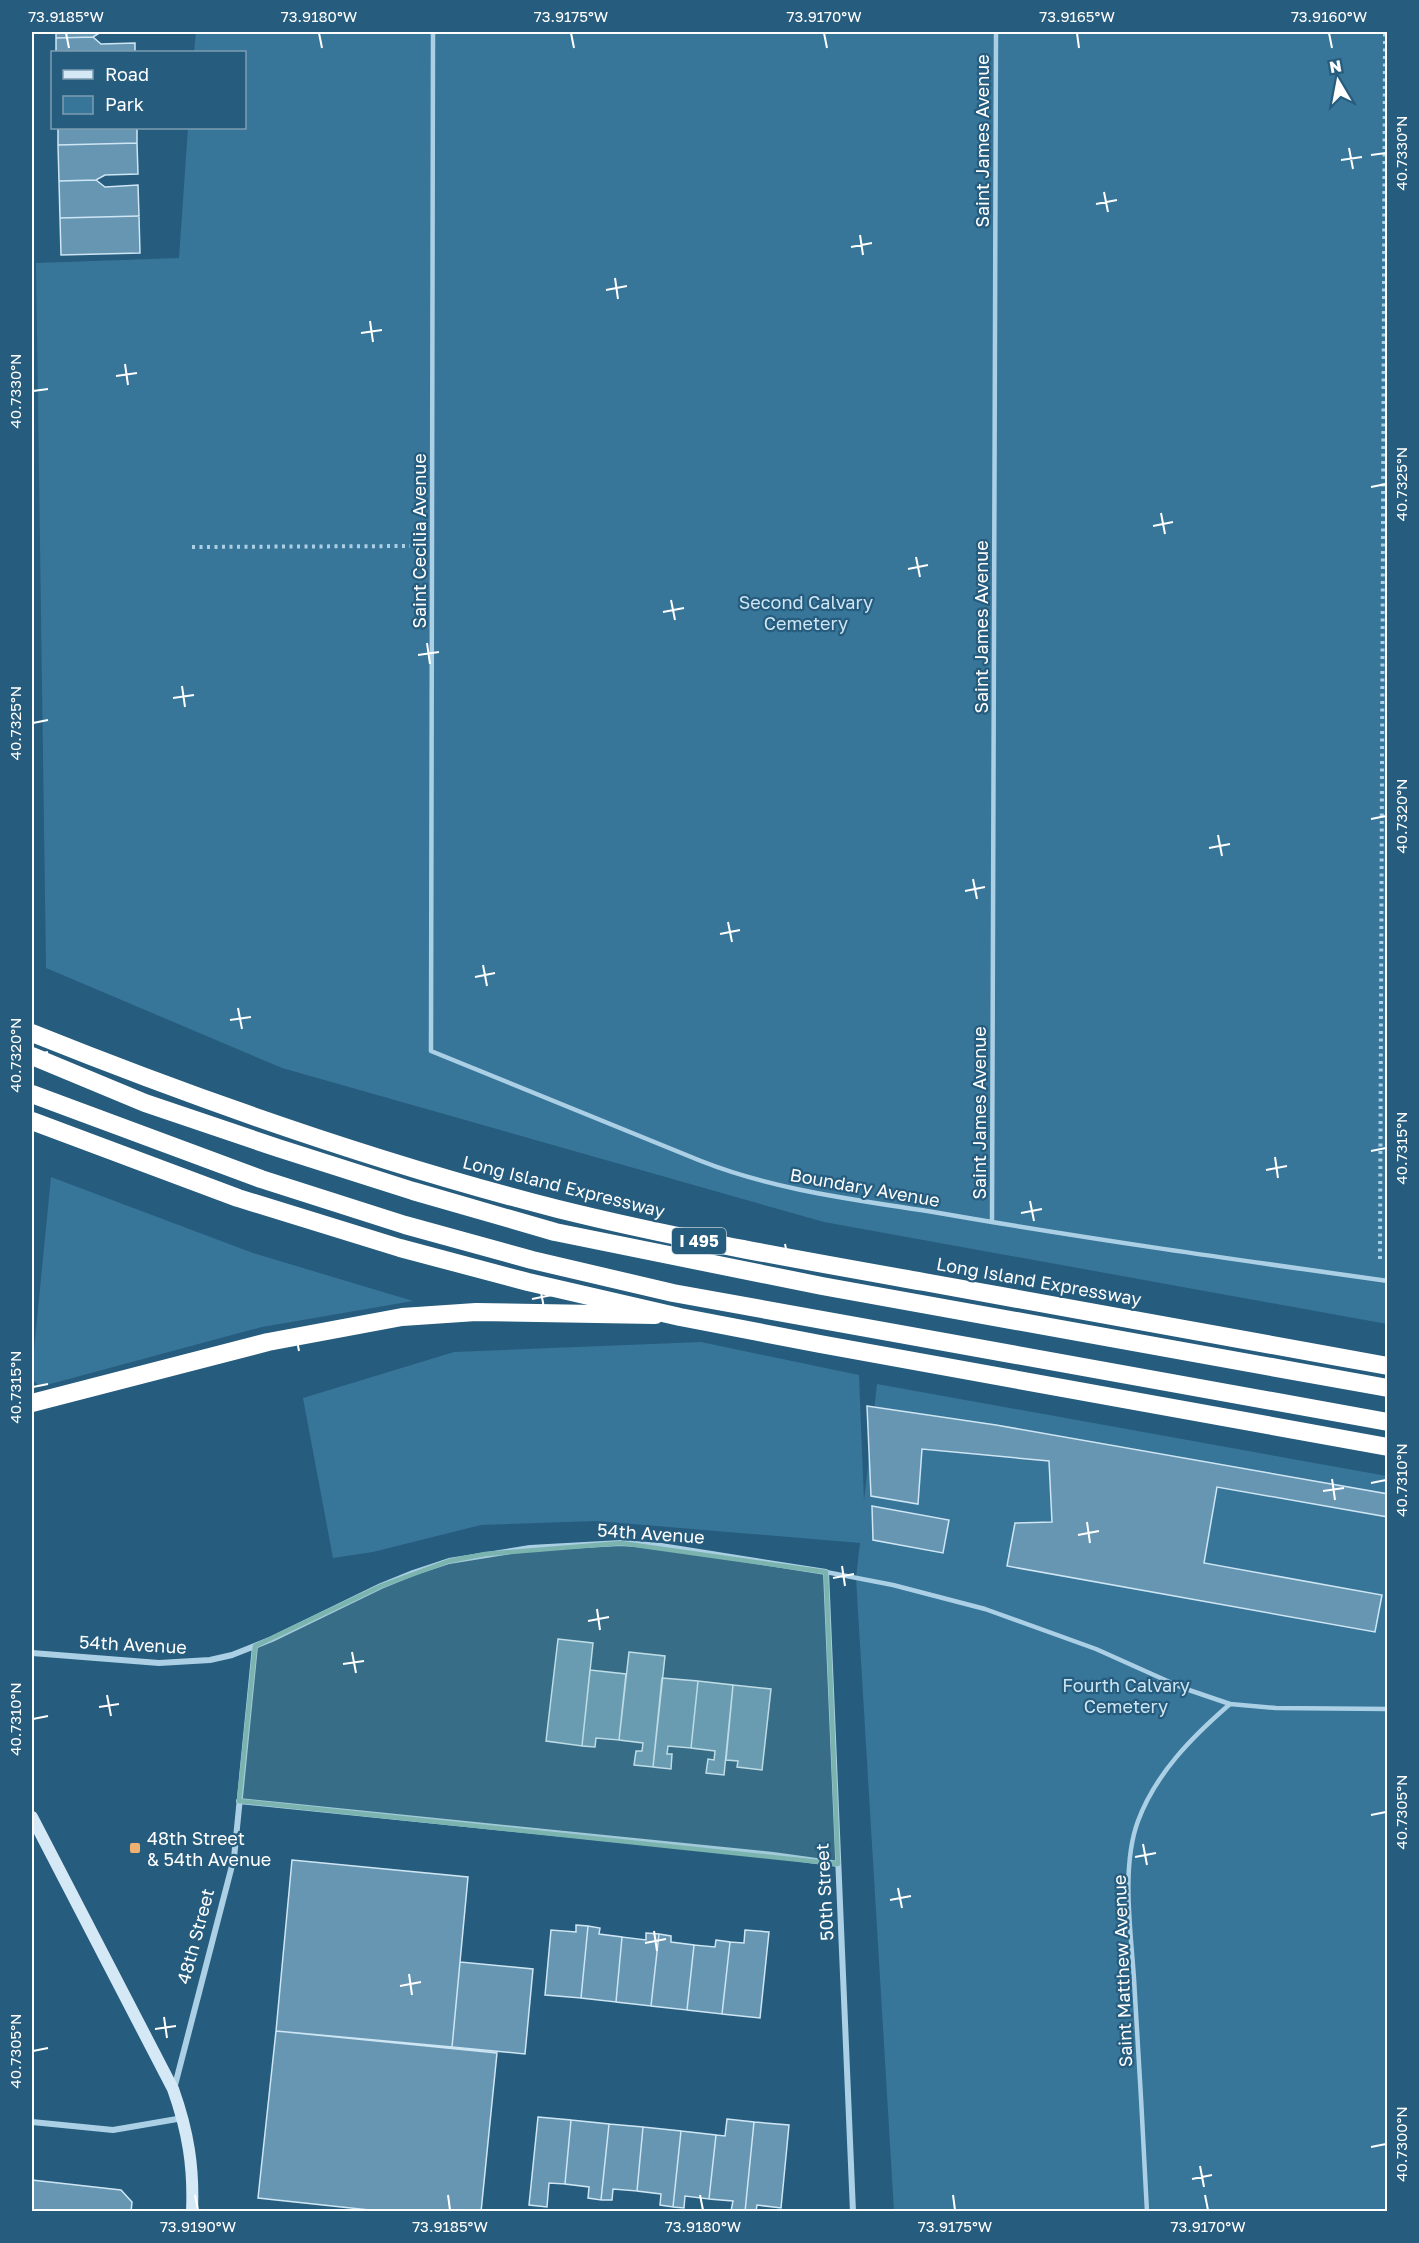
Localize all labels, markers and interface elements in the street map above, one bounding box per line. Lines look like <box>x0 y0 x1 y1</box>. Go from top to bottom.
text: 73.9185°W <box>28 7 104 25</box>
text: 73.9180°W <box>281 7 357 25</box>
text: 73.9175°W <box>534 7 608 25</box>
text: 73.9170°W <box>786 7 862 25</box>
text: 73.9165°W <box>1039 7 1115 25</box>
text: 73.9160°W <box>1291 7 1367 25</box>
legend <box>51 51 246 129</box>
north arrow <box>1308 51 1368 111</box>
street label: Saint James Avenue <box>971 54 993 228</box>
text: N <box>1328 55 1343 77</box>
text: Road <box>105 63 149 85</box>
text: Park <box>105 93 144 115</box>
text: 40.7330°N <box>1392 115 1410 191</box>
text: 40.7330°N <box>6 353 24 429</box>
text: 40.7325°N <box>1392 447 1410 521</box>
street label: Saint Cecilia Avenue <box>408 453 430 629</box>
street label: Saint James Avenue <box>970 540 992 714</box>
park label: Second Calvary Cemetery <box>739 591 873 634</box>
text: 40.7325°N <box>6 686 24 760</box>
text: 40.7320°N <box>1392 779 1410 853</box>
text: 40.7320°N <box>6 1018 24 1092</box>
street label: Saint James Avenue <box>968 1026 990 1200</box>
text: 40.7315°N <box>1392 1112 1410 1184</box>
street label: Long Island Expressway <box>461 1150 667 1222</box>
street label: Boundary Avenue <box>788 1163 942 1211</box>
road number: I 495 <box>672 1228 726 1254</box>
street label: Long Island Expressway <box>935 1252 1143 1310</box>
text: 40.7315°N <box>6 1351 24 1423</box>
text: 40.7310°N <box>1392 1443 1410 1517</box>
street label: 54th Avenue <box>596 1518 706 1548</box>
street label: 54th Avenue <box>79 1630 187 1658</box>
park label: Fourth Calvary Cemetery <box>1062 1674 1190 1717</box>
text: 40.7310°N <box>6 1682 24 1756</box>
text: 40.7305°N <box>1392 1775 1410 1849</box>
place label: 48th Street & 54th Avenue <box>147 1827 271 1870</box>
marker: 48th Street & 54th Avenue <box>128 1841 142 1855</box>
street label: 50th Street <box>810 1843 838 1941</box>
street label: Saint Matthew Avenue <box>1108 1874 1136 2068</box>
street label: 48th Street <box>172 1886 218 1986</box>
text: 40.7305°N <box>6 2014 24 2088</box>
text: 40.7300°N <box>1392 2106 1410 2182</box>
text: 73.9190°W <box>160 2217 236 2235</box>
text: 73.9185°W <box>412 2217 488 2235</box>
text: 73.9180°W <box>665 2217 741 2235</box>
text: 73.9175°W <box>918 2217 992 2235</box>
text: 73.9170°W <box>1170 2217 1246 2235</box>

